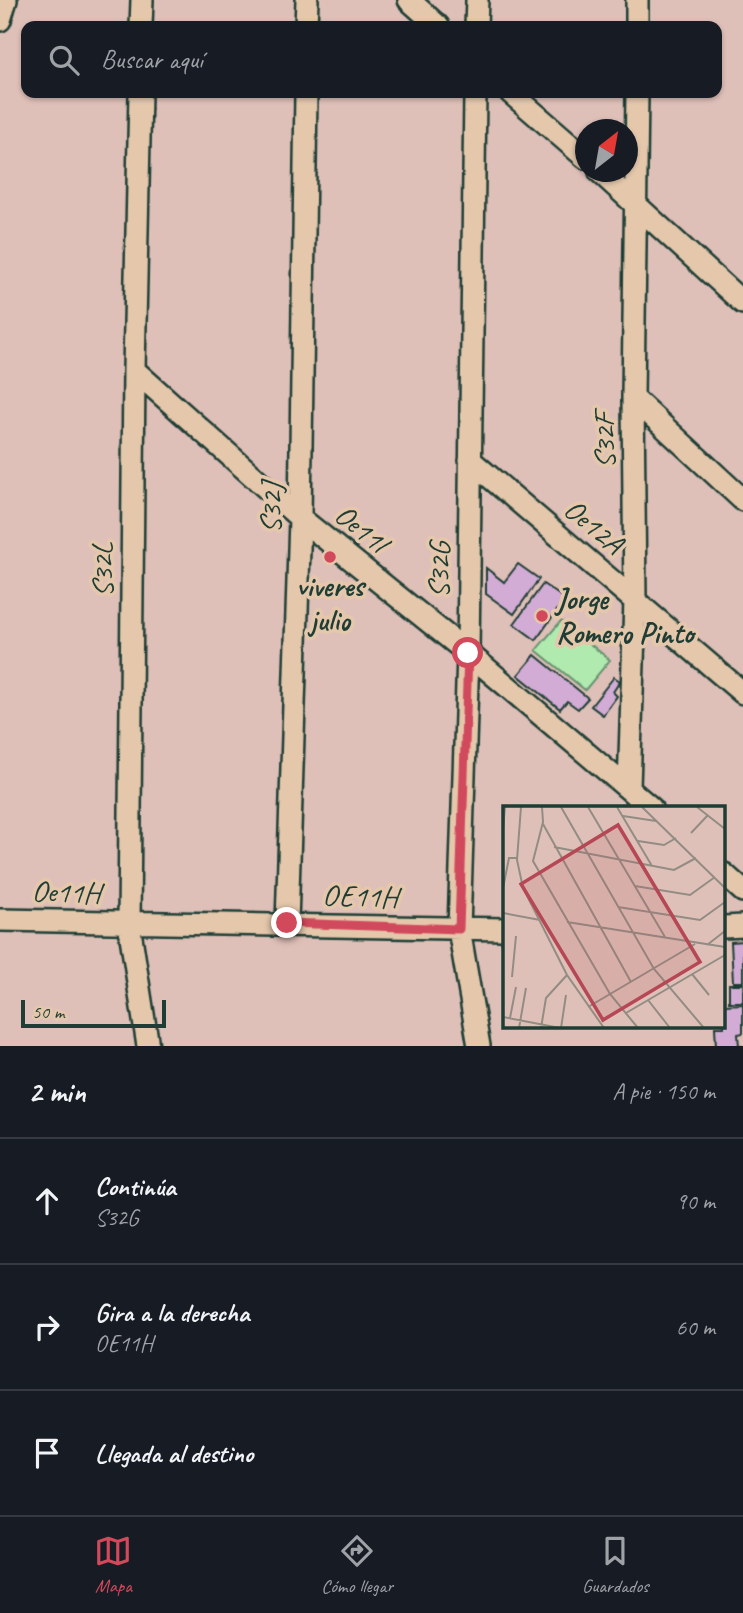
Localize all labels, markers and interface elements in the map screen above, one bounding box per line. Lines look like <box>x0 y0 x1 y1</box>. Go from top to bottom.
search box <box>21 21 722 98</box>
icon: search <box>45 41 83 79</box>
text: Buscar aquí <box>101 43 203 76</box>
north arrow <box>575 119 638 182</box>
street label: S32F <box>585 407 623 469</box>
street label: S32J <box>252 477 291 534</box>
street label: Oe12A <box>556 490 633 563</box>
street label: Oe11l <box>327 495 399 564</box>
street label: S32G <box>420 538 459 598</box>
street label: S32L <box>83 542 121 597</box>
marker: viveres julio <box>322 549 338 565</box>
place label: viveres julio <box>296 567 367 639</box>
place label: Jorge Romero Pinto <box>554 580 697 652</box>
marker: Jorge Romero Pinto <box>534 608 550 624</box>
route start <box>452 637 483 668</box>
inset map <box>503 806 726 1028</box>
street label: Oe11H <box>31 872 106 912</box>
street label: OE11H <box>322 876 403 916</box>
route end <box>271 907 302 938</box>
scale bar <box>21 997 166 1029</box>
text: 50 m <box>32 1000 64 1024</box>
text: 2 min <box>28 1073 85 1111</box>
text: A pie · 150 m <box>612 1077 715 1106</box>
text: Continúa <box>95 1170 176 1203</box>
icon: ahead <box>28 1182 66 1220</box>
text: 90 m <box>676 1187 715 1216</box>
text: S32G <box>95 1203 138 1232</box>
text: Gira a la derecha <box>95 1296 249 1329</box>
icon: right <box>28 1308 66 1346</box>
text: 60 m <box>676 1313 715 1342</box>
text: OE11H <box>95 1329 153 1358</box>
icon: arrive <box>28 1434 66 1472</box>
text: Llegada al destino <box>95 1437 253 1470</box>
tab: Mapa <box>94 1532 132 1598</box>
tab: Cómo llegar <box>321 1532 393 1598</box>
tab: Guardados <box>582 1532 649 1598</box>

